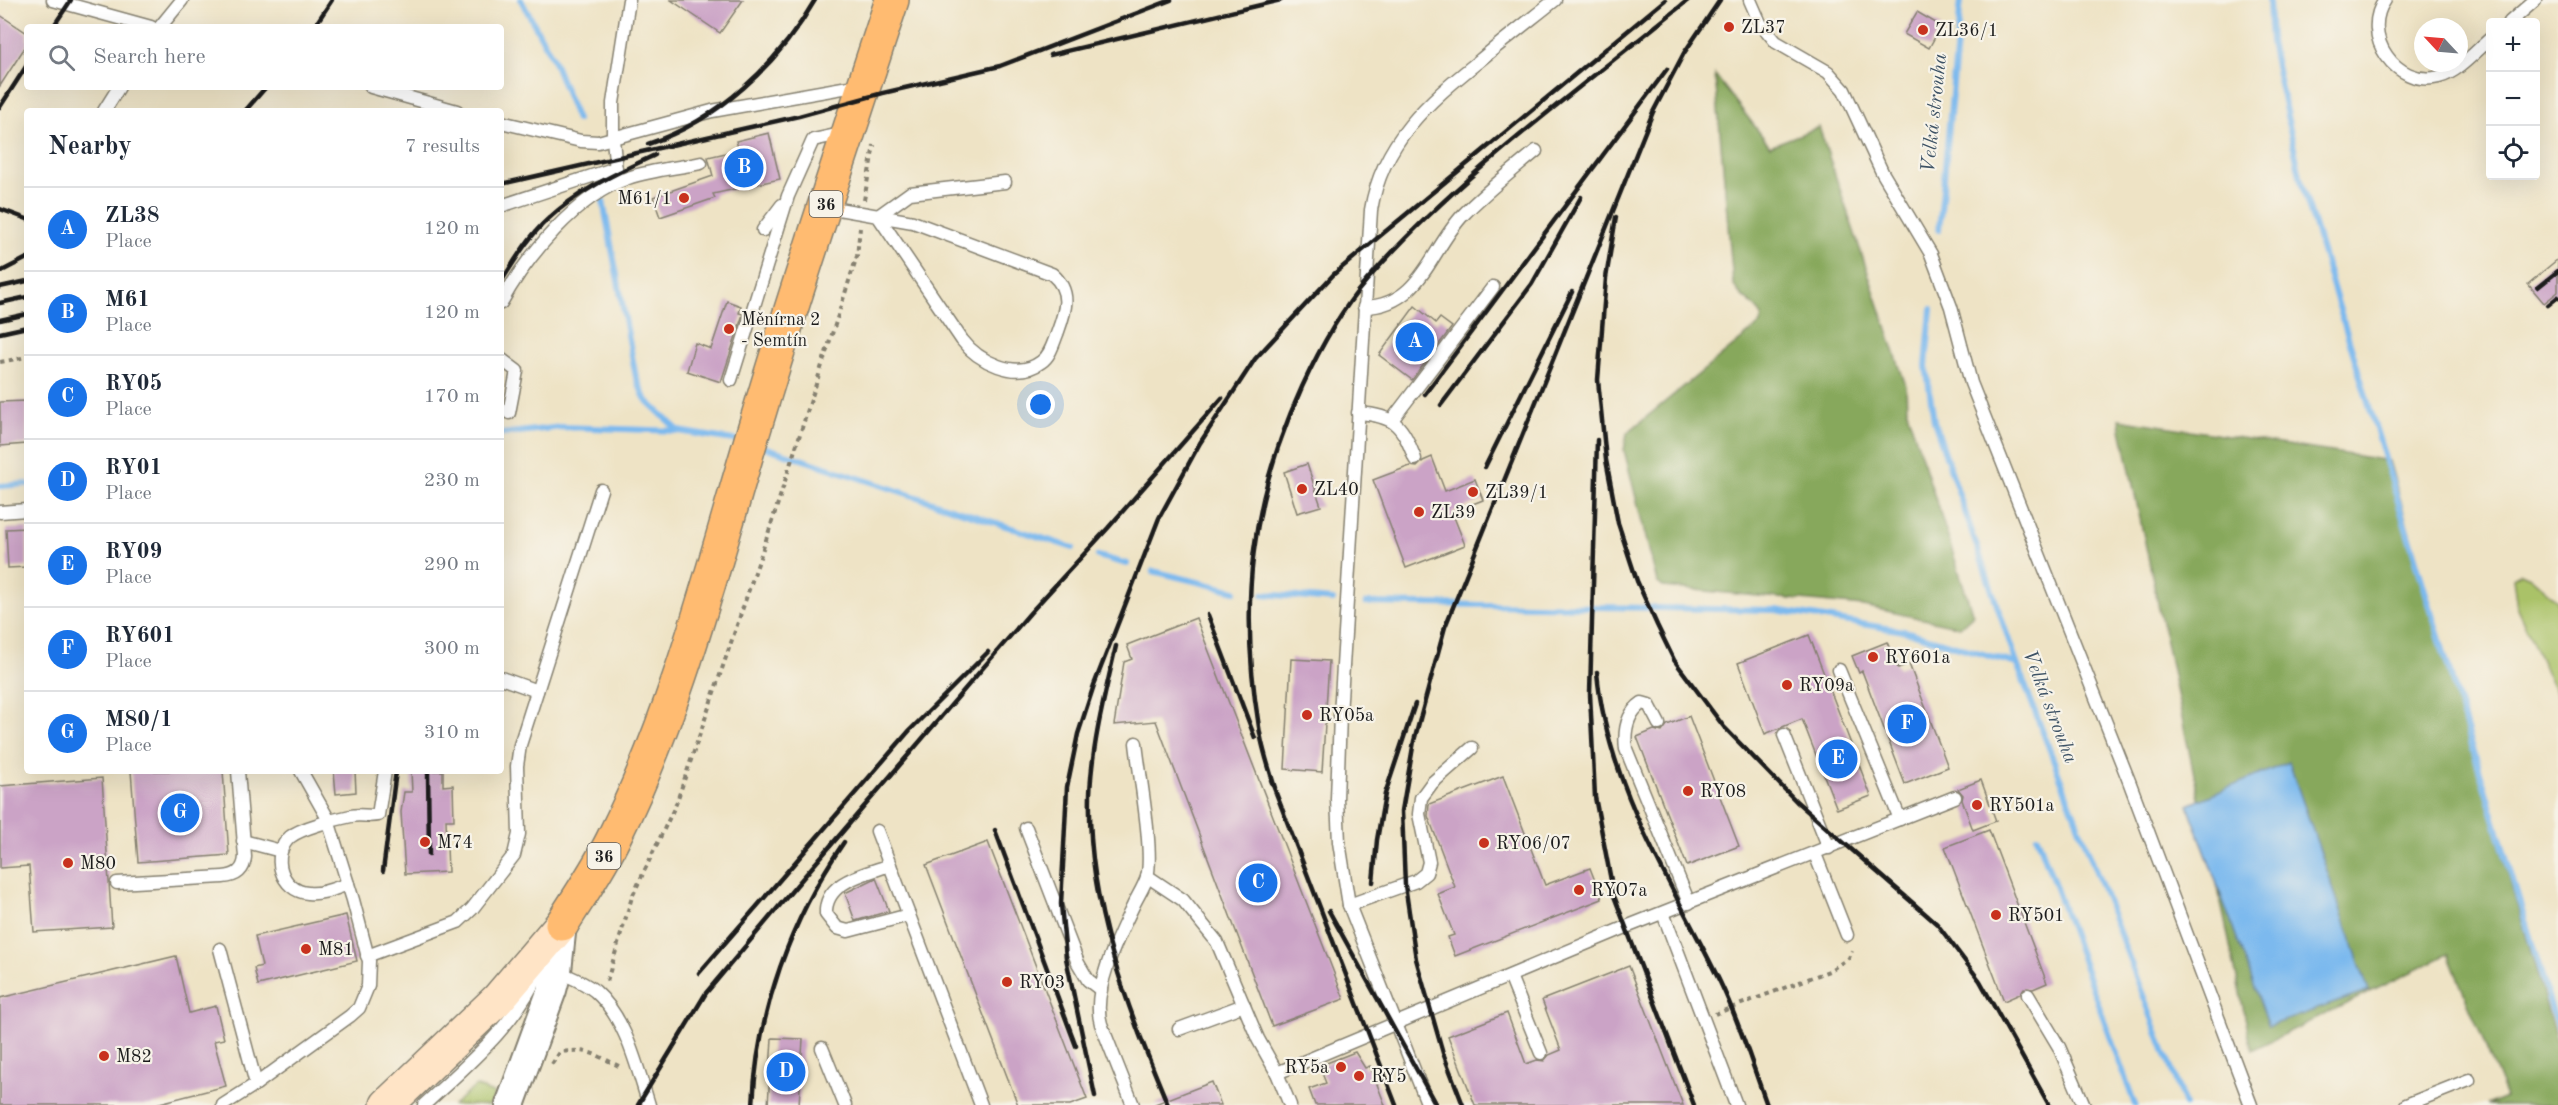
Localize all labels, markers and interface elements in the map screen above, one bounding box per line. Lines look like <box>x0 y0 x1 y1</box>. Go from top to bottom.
north arrow <box>2414 18 2468 72</box>
map controls <box>2486 18 2540 180</box>
button: + <box>2486 18 2540 72</box>
place label: ZL37 <box>1741 19 1786 37</box>
marker: ZL37 <box>1722 20 1736 34</box>
place label: ZL36/1 <box>1935 22 1998 40</box>
marker: ZL36/1 <box>1916 23 1930 37</box>
search box <box>24 24 504 90</box>
icon: search <box>45 41 78 74</box>
text: Search here <box>93 46 206 68</box>
water label: Velká strouha <box>1919 52 1951 174</box>
button: − <box>2486 72 2540 126</box>
button: locate <box>2486 126 2540 180</box>
text: Nearby <box>48 134 132 160</box>
text: 7 results <box>405 137 480 157</box>
pin: B <box>724 146 764 190</box>
place label: M61/1 <box>617 190 672 208</box>
marker: M61/1 <box>677 191 691 205</box>
road number: 36 <box>810 191 842 217</box>
text: ZL38 <box>105 205 160 227</box>
text: A <box>60 219 75 239</box>
text: 120 m <box>424 219 480 239</box>
text: Place <box>105 232 152 252</box>
text: M61 <box>105 289 150 311</box>
text: B <box>60 303 75 323</box>
text: 120 m <box>424 303 480 323</box>
place label: Měnírna 2 - Semtín <box>741 311 820 350</box>
text: Place <box>105 316 152 336</box>
pin: A <box>1396 320 1434 364</box>
marker: Měnírna 2 - Semtín <box>722 322 736 336</box>
text: RY05 <box>105 373 162 395</box>
text: C <box>61 387 74 407</box>
text: 170 m <box>424 387 480 407</box>
your location <box>1026 390 1055 419</box>
text: Place <box>105 400 152 420</box>
text: RY01 <box>105 457 162 479</box>
text: D <box>60 471 75 491</box>
text: 230 m <box>424 471 480 491</box>
place label: ZL40 <box>1314 481 1359 499</box>
marker: ZL40 <box>1295 482 1309 496</box>
text: Place <box>105 484 152 504</box>
place label: ZL39/1 <box>1485 484 1548 502</box>
marker: ZL39/1 <box>1466 485 1480 499</box>
place label: ZL39 <box>1431 504 1476 522</box>
marker: ZL39 <box>1412 505 1426 519</box>
text: RY09 <box>105 541 162 563</box>
text: E <box>61 555 74 575</box>
text: 290 m <box>424 555 480 575</box>
text: Place <box>105 568 152 588</box>
text: RY601 <box>105 625 175 647</box>
text: F <box>61 639 74 659</box>
text: 300 m <box>424 639 480 659</box>
water label: Velká strouha <box>2018 647 2080 767</box>
place label: RY601a <box>1885 649 1951 667</box>
marker: RY601a <box>1866 650 1880 664</box>
text: Place <box>105 652 152 672</box>
place label: RY09a <box>1799 677 1854 695</box>
marker: RY09a <box>1780 678 1794 692</box>
pin: F <box>1888 702 1926 746</box>
place label: RY05a <box>1319 707 1374 725</box>
marker: RY05a <box>1300 708 1314 722</box>
text: M80/1 <box>105 709 173 731</box>
text: G <box>60 723 75 743</box>
text: 310 m <box>424 723 480 743</box>
text: Place <box>105 736 152 756</box>
pin: E <box>1818 736 1858 782</box>
place label: RY08 <box>1700 783 1746 801</box>
marker: RY08 <box>1681 784 1695 798</box>
pin: G <box>160 790 200 836</box>
place label: RY501a <box>1989 797 2055 815</box>
marker: RY501a <box>1970 798 1984 812</box>
place label: M74 <box>437 834 473 852</box>
marker: M74 <box>418 835 432 849</box>
place label: RY06/07 <box>1496 835 1571 853</box>
marker: RY06/07 <box>1477 836 1491 850</box>
road number: 36 <box>588 843 620 869</box>
place label: M80 <box>80 855 116 873</box>
marker: M80 <box>61 856 75 870</box>
pin: C <box>1238 860 1278 906</box>
place label: RYO7a <box>1591 882 1647 900</box>
marker: RYO7a <box>1572 883 1586 897</box>
place label: RY501 <box>2008 907 2065 925</box>
marker: RY501 <box>1989 908 2003 922</box>
place label: M81 <box>318 941 354 959</box>
marker: M81 <box>299 942 313 956</box>
place label: RY03 <box>1019 974 1065 992</box>
marker: RY03 <box>1000 975 1014 989</box>
place label: M82 <box>116 1048 152 1066</box>
marker: M82 <box>97 1049 111 1063</box>
pin: D <box>766 1050 806 1094</box>
place label: RY5a <box>1284 1059 1329 1077</box>
marker: RY5a <box>1334 1060 1348 1074</box>
place label: RY5 <box>1371 1068 1407 1086</box>
marker: RY5 <box>1352 1069 1366 1083</box>

